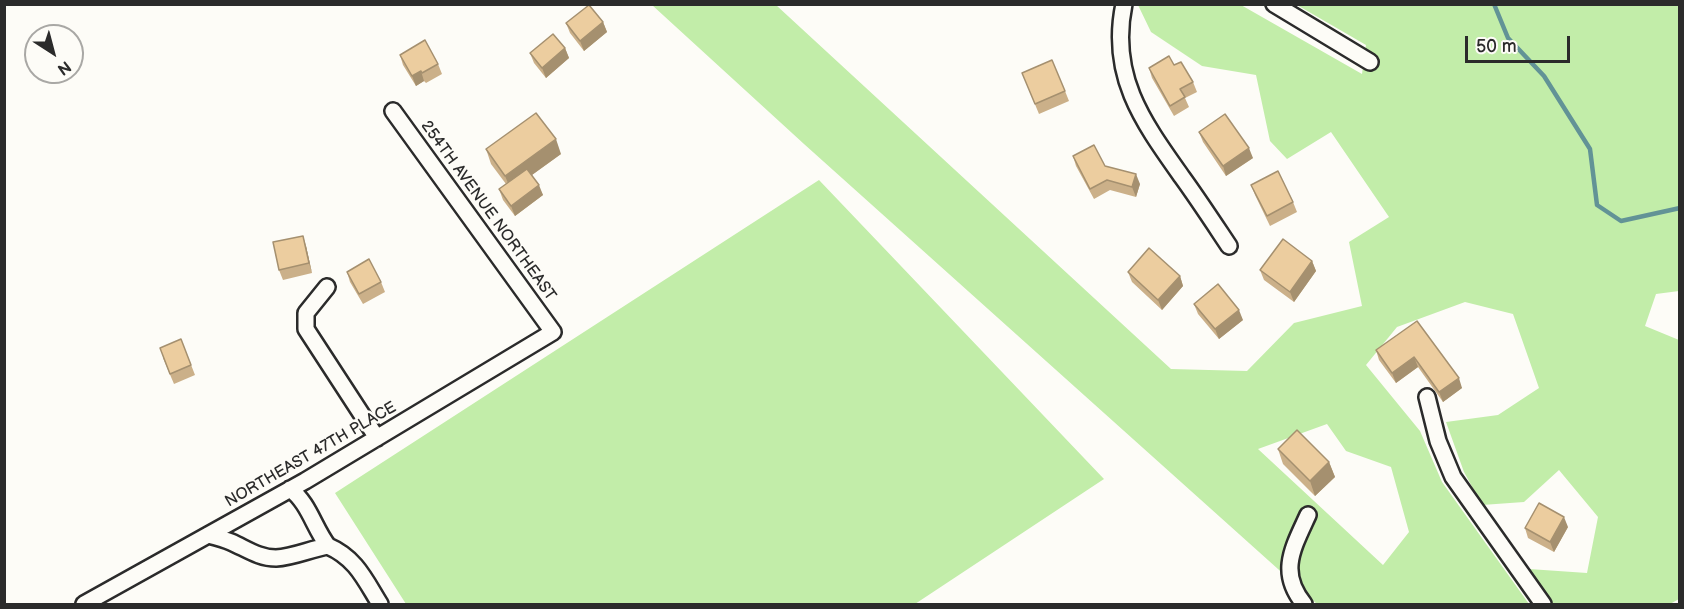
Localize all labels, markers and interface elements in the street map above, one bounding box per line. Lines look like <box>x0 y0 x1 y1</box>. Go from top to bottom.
north arrow <box>24 24 84 84</box>
scale bar <box>1468 24 1573 62</box>
text: 50 m <box>1476 36 1517 57</box>
text: N <box>53 56 74 79</box>
street label: 254TH AVENUE NORTHEAST <box>416 117 560 305</box>
street label: NORTHEAST 47TH PLACE <box>222 398 400 512</box>

